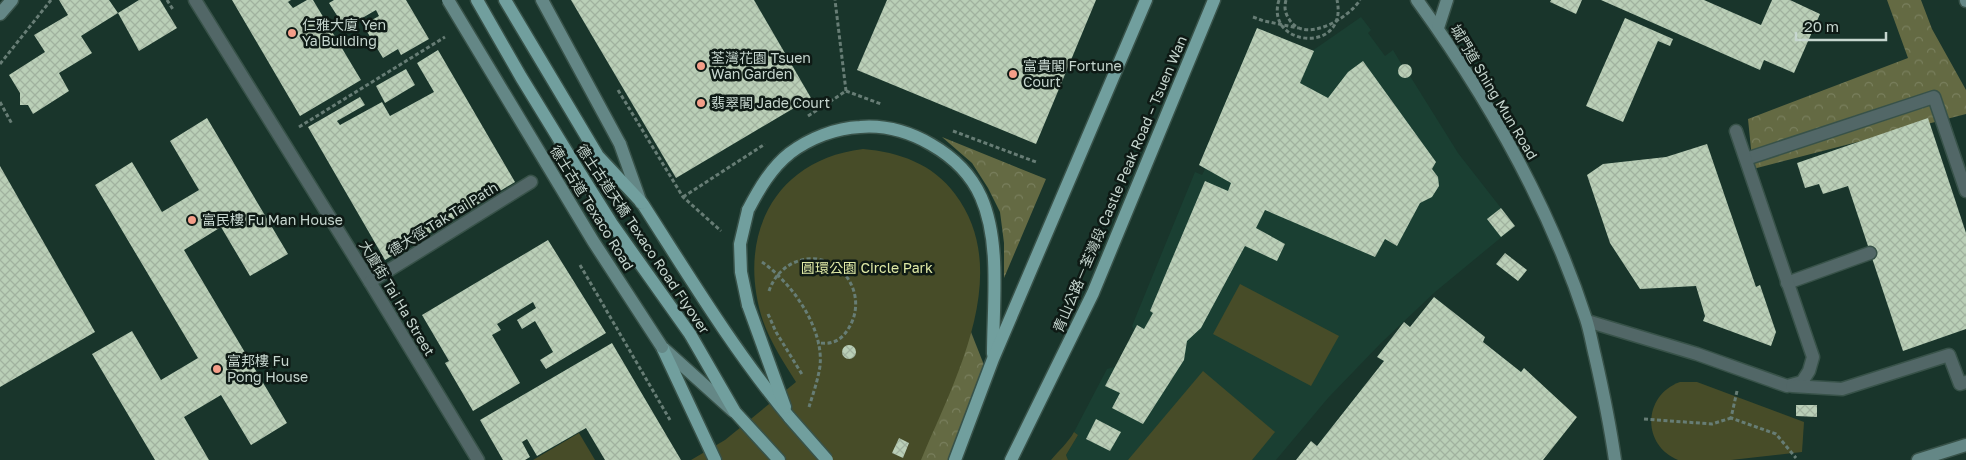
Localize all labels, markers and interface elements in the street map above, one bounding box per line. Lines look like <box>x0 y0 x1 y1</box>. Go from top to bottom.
scale bar <box>1796 10 1886 42</box>
place label: 仁雅大廈 Yen Ya Building <box>302 16 386 49</box>
text: 20 m <box>1804 17 1839 35</box>
street label: 城門道 Shing Mun Road <box>1447 21 1541 162</box>
marker: 仁雅大廈 Yen Ya Building <box>286 27 298 39</box>
street label: 青山公路－荃灣段 Castle Peak Road – Tsuen Wan <box>1049 33 1190 335</box>
place label: 荃灣花園 Tsuen Wan Garden <box>711 49 811 82</box>
place label: 富貴閣 Fortune Court <box>1023 57 1122 90</box>
marker: 荃灣花園 Tsuen Wan Garden <box>695 60 707 72</box>
marker: 富貴閣 Fortune Court <box>1007 68 1019 80</box>
place label: 翡翠閣 Jade Court <box>711 94 830 111</box>
marker: 翡翠閣 Jade Court <box>695 97 707 109</box>
street label: 德士古道天橋 Texaco Road Flyover <box>573 141 714 337</box>
street label: 德士古道 Texaco Road <box>547 142 638 273</box>
street label: 德大徑 Tak Tai Path <box>385 178 501 259</box>
place label: 富民樓 Fu Man House <box>202 211 343 228</box>
marker: 富民樓 Fu Man House <box>186 214 198 226</box>
street label: 大廈街 Tai Ha Street <box>356 237 439 359</box>
park label: 圓環公園 Circle Park <box>801 259 933 276</box>
place label: 富邦樓 Fu Pong House <box>227 352 308 385</box>
marker: 富邦樓 Fu Pong House <box>211 363 223 375</box>

